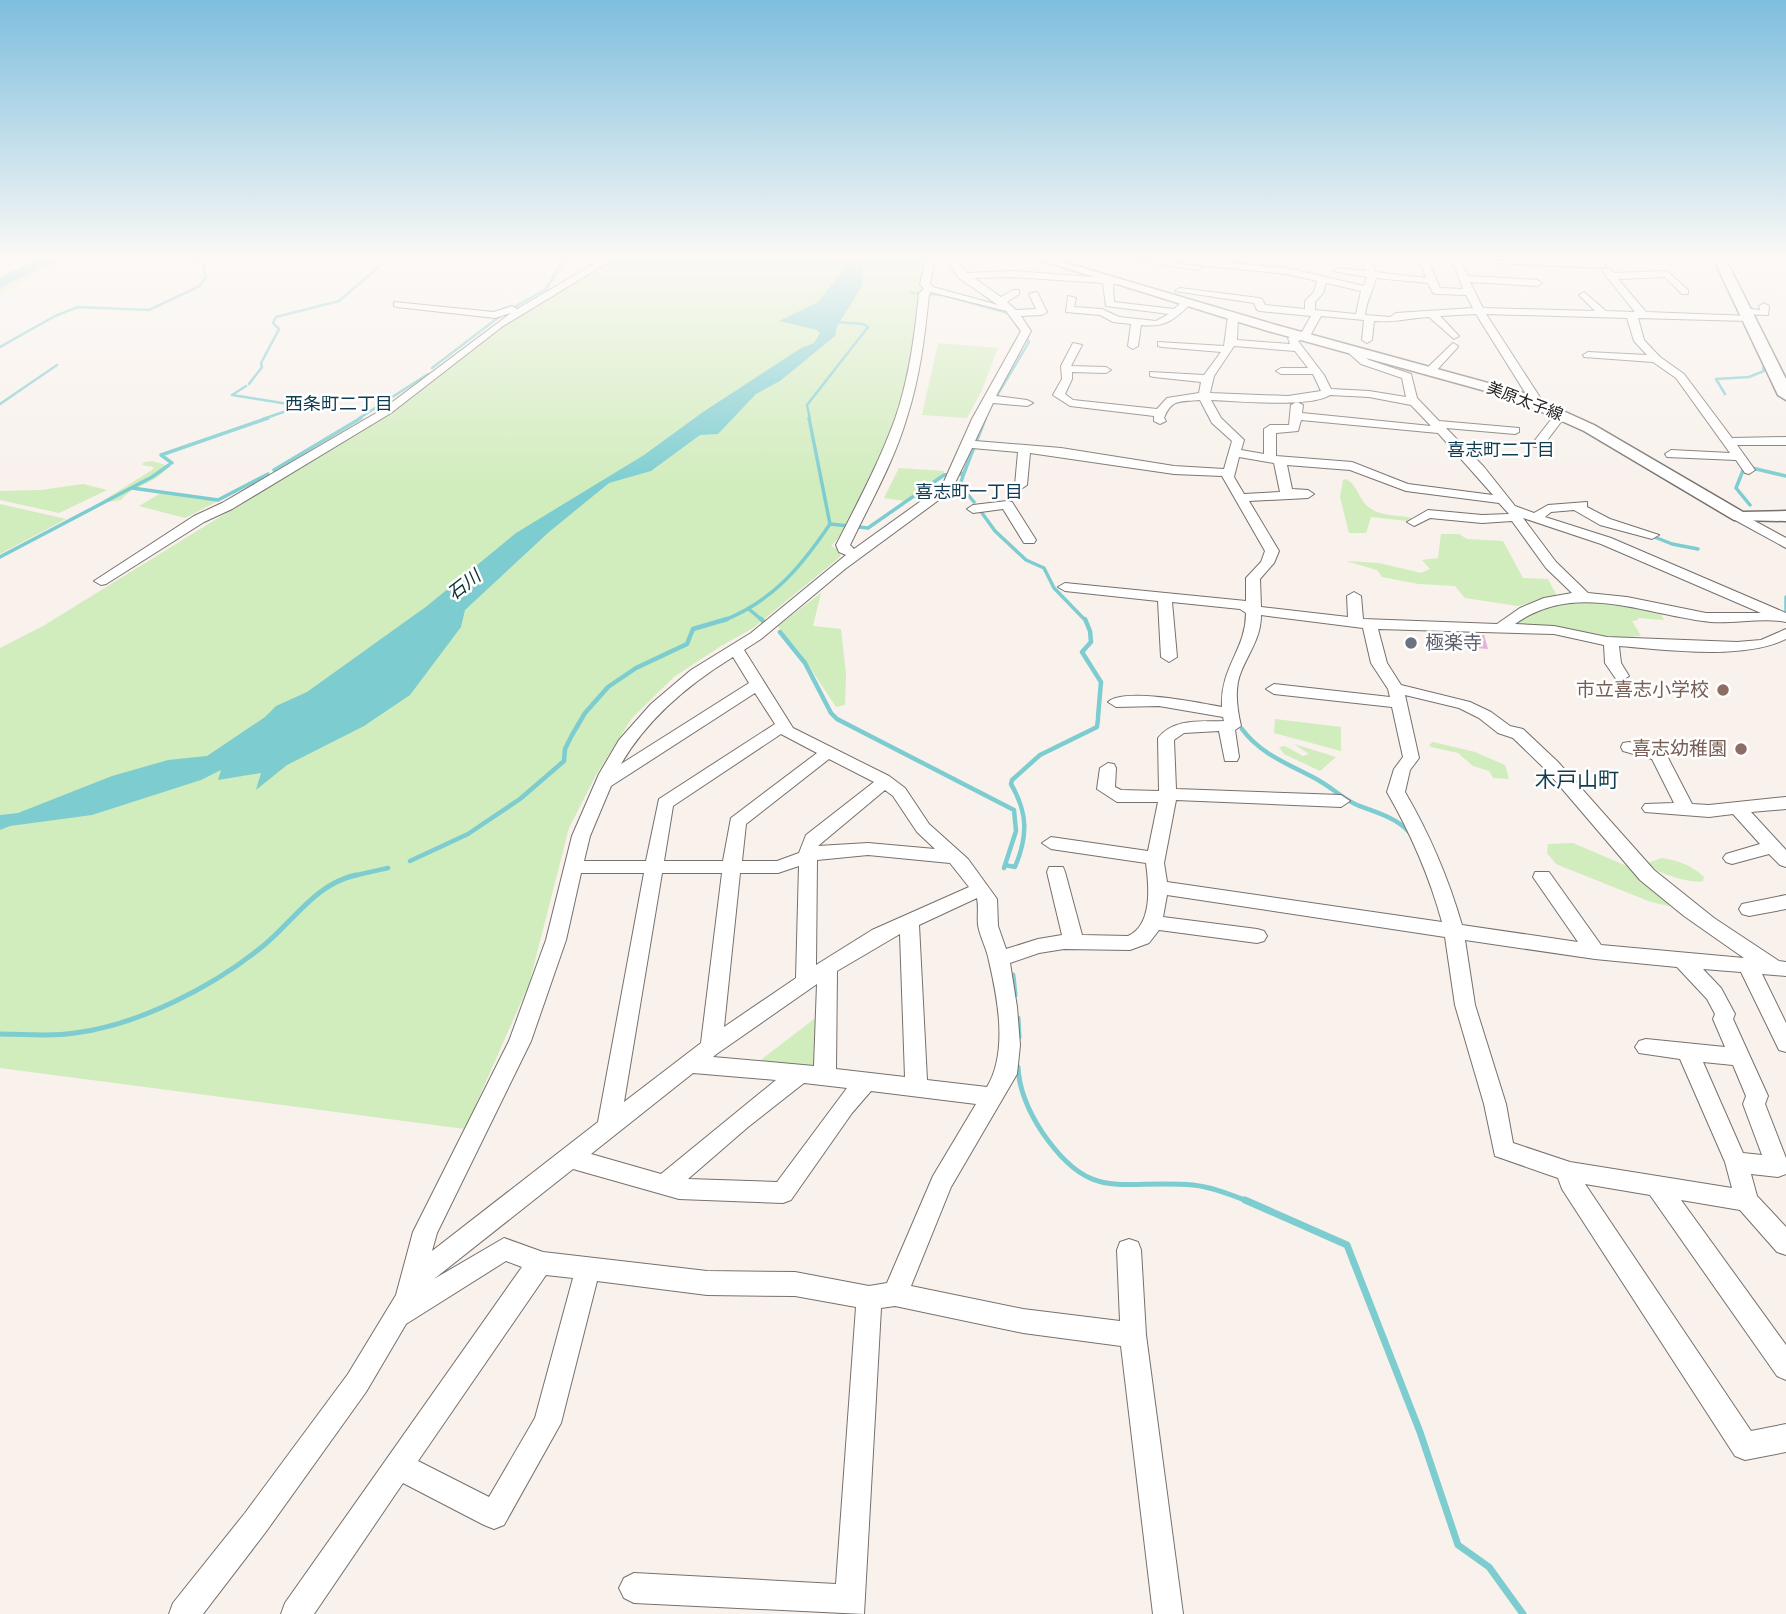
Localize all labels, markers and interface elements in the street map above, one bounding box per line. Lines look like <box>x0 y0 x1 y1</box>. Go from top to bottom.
street label: 美原太子線 <box>1484 378 1566 424</box>
district label: 西条町二丁目 <box>285 393 393 415</box>
district label: 喜志町二丁目 <box>1447 439 1555 461</box>
district label: 喜志町一丁目 <box>915 481 1023 503</box>
water label: 石川 <box>443 564 487 605</box>
place label: 極楽寺 <box>1425 632 1482 654</box>
marker: 極楽寺 <box>1403 635 1419 651</box>
place label: 市立喜志小学校 <box>1576 679 1709 701</box>
marker: 市立喜志小学校 <box>1715 682 1731 698</box>
place label: 喜志幼稚園 <box>1632 738 1727 760</box>
marker: 喜志幼稚園 <box>1733 741 1749 757</box>
district label: 木戸山町 <box>1535 768 1619 792</box>

